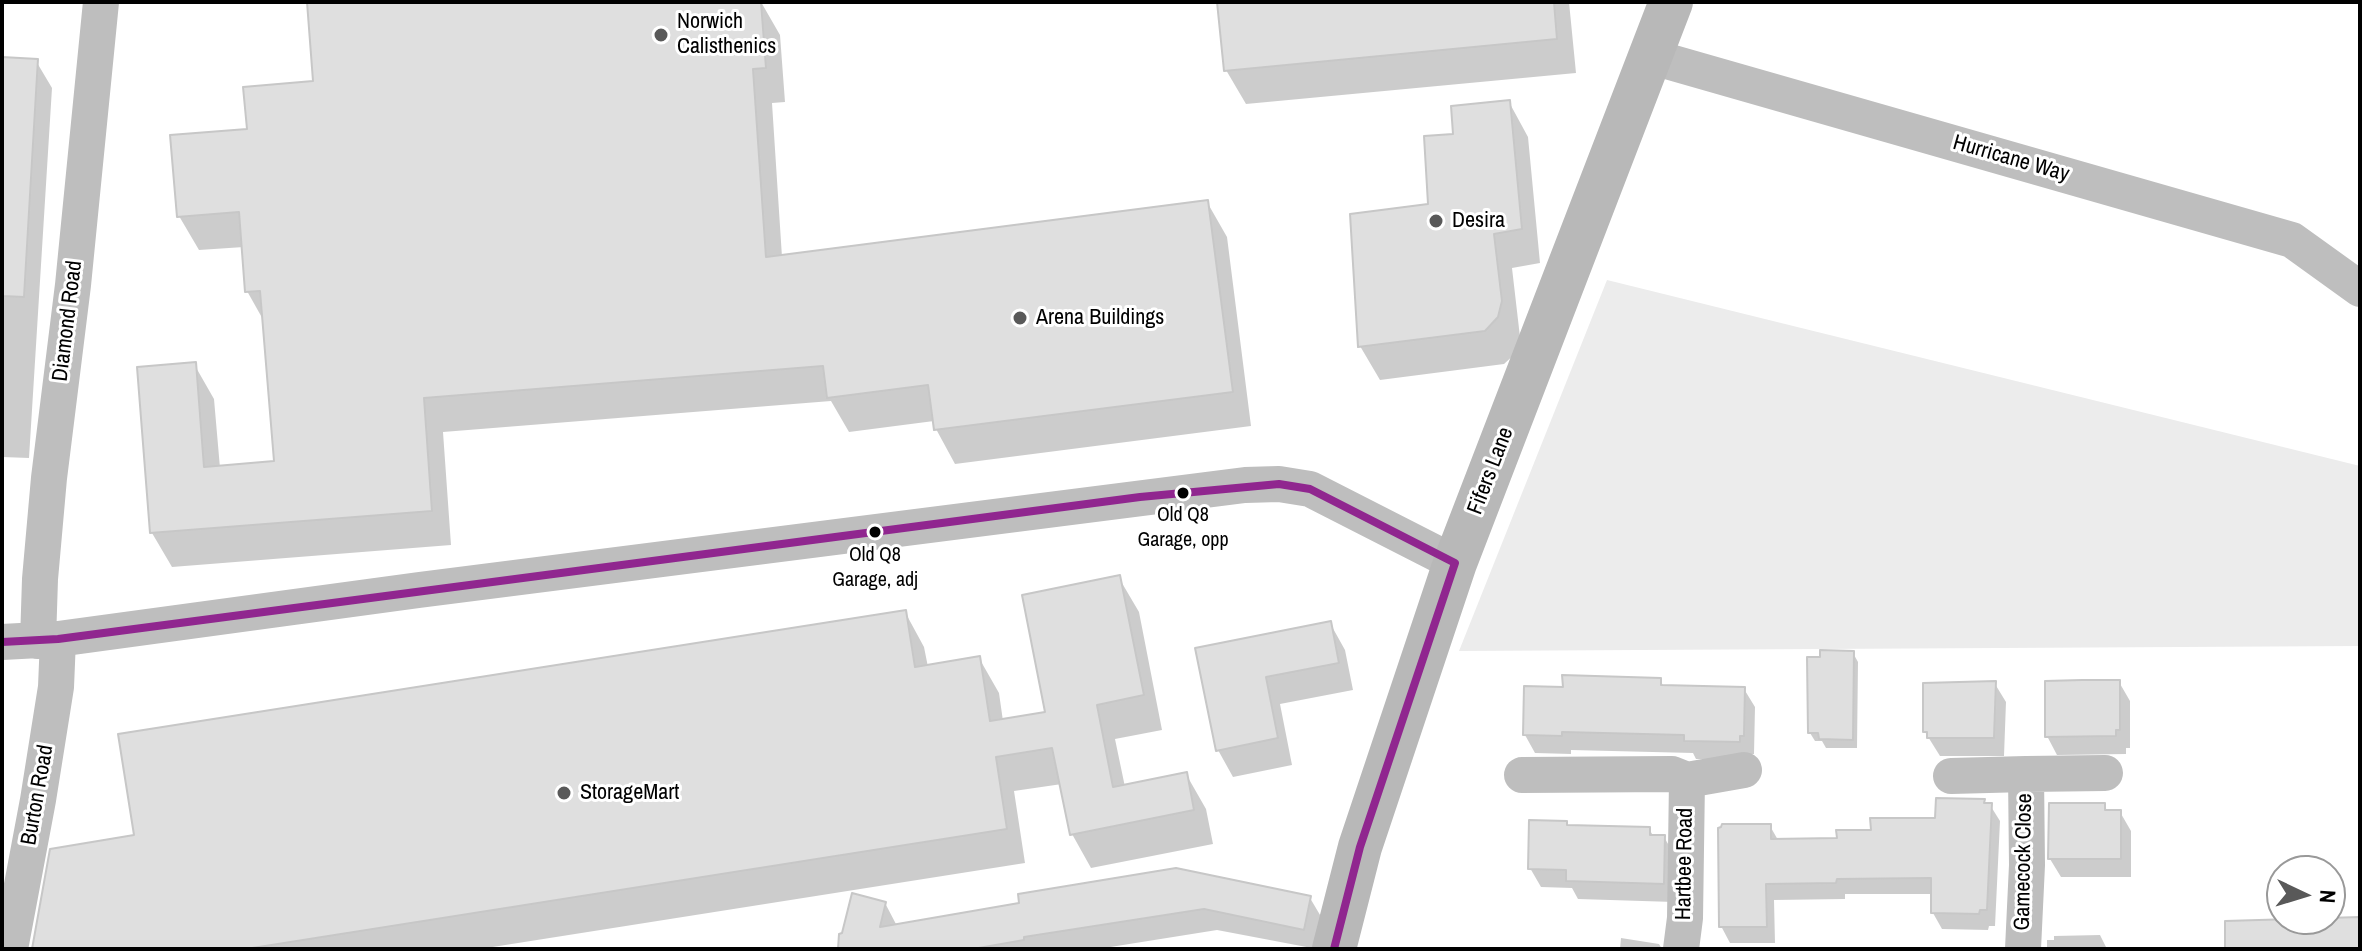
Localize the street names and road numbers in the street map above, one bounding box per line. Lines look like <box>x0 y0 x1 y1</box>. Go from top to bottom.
street label: Hurricane Way <box>1950 130 2072 188</box>
street label: Diamond Road <box>48 259 88 383</box>
street label: Fifers Lane <box>1462 424 1520 518</box>
street label: Burton Road <box>16 743 60 847</box>
street label: Gamecock Close <box>2010 793 2038 931</box>
street label: Hartbee Road <box>1671 808 1699 920</box>

